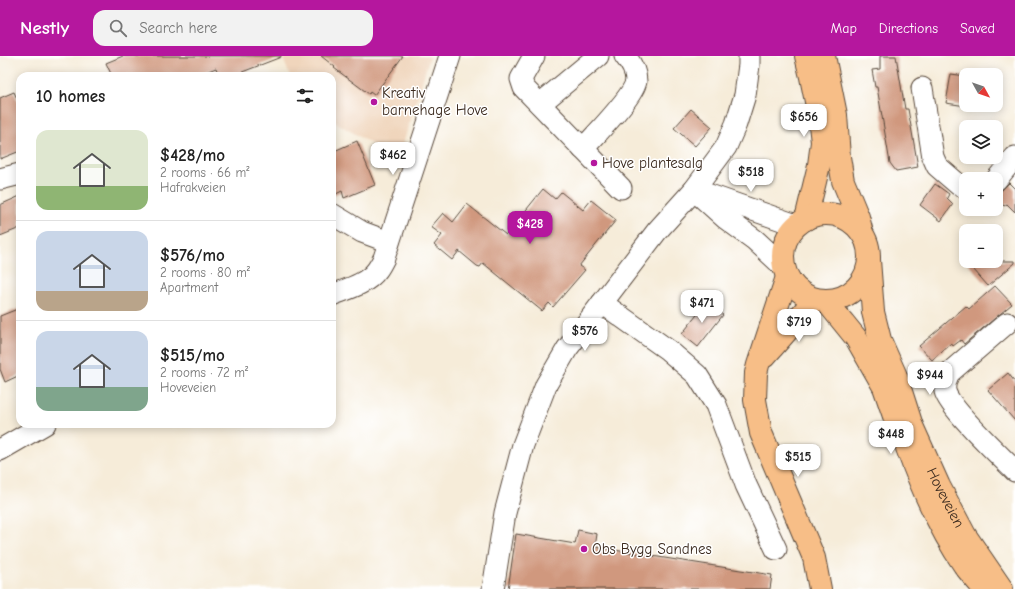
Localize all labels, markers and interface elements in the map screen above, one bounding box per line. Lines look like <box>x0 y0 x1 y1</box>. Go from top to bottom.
search box <box>93 10 373 46</box>
text: Nestly <box>20 17 69 39</box>
icon: search <box>107 17 129 39</box>
text: Search here <box>139 19 217 37</box>
text: Map <box>830 20 857 37</box>
text: Directions <box>879 20 938 37</box>
text: Saved <box>960 20 995 37</box>
north arrow <box>959 68 1003 112</box>
map controls <box>959 68 1003 268</box>
place label: Kreativ barnehage Hove <box>382 84 488 119</box>
icon: filters <box>294 85 316 107</box>
text: 10 homes <box>36 87 105 106</box>
marker: Kreativ barnehage Hove <box>369 97 379 107</box>
pin: $656 <box>780 104 828 138</box>
text: $656 <box>790 109 818 124</box>
button: layers <box>959 120 1003 164</box>
pin: $462 <box>369 142 417 176</box>
icon: home <box>68 146 116 194</box>
text: $428/mo <box>160 146 225 165</box>
text: $462 <box>379 147 407 162</box>
place label: Hove plantesalg <box>602 154 703 172</box>
marker: Hove plantesalg <box>589 158 599 168</box>
pin: $518 <box>727 159 775 193</box>
text: $518 <box>738 164 764 179</box>
text: 2 rooms · 66 m² <box>160 165 249 180</box>
button: + <box>959 172 1003 216</box>
text: Hafrakveien <box>160 180 226 195</box>
pin: $428 <box>506 211 554 245</box>
text: $428 <box>516 216 544 231</box>
button: − <box>959 224 1003 268</box>
text: $576/mo <box>160 246 225 265</box>
icon: home <box>68 247 116 295</box>
text: 2 rooms · 80 m² <box>160 265 250 280</box>
text: Apartment <box>160 280 218 295</box>
pin: $471 <box>678 290 726 324</box>
text: $471 <box>690 295 714 310</box>
pin: $719 <box>775 309 823 343</box>
text: $719 <box>786 314 812 329</box>
pin: $576 <box>561 318 609 352</box>
text: $576 <box>572 323 598 338</box>
text: $515/mo <box>160 346 225 365</box>
icon: home <box>68 347 116 395</box>
pin: $944 <box>906 362 954 396</box>
text: 2 rooms · 72 m² <box>160 365 248 380</box>
text: $944 <box>917 367 943 382</box>
text: Hoveveien <box>160 380 216 395</box>
pin: $448 <box>867 421 915 455</box>
text: $448 <box>878 426 904 441</box>
pin: $515 <box>774 444 822 478</box>
text: $515 <box>785 449 811 464</box>
street label: Hoveveien <box>923 465 968 531</box>
place label: Obs Bygg Sandnes <box>592 540 712 558</box>
marker: Obs Bygg Sandnes <box>579 544 589 554</box>

